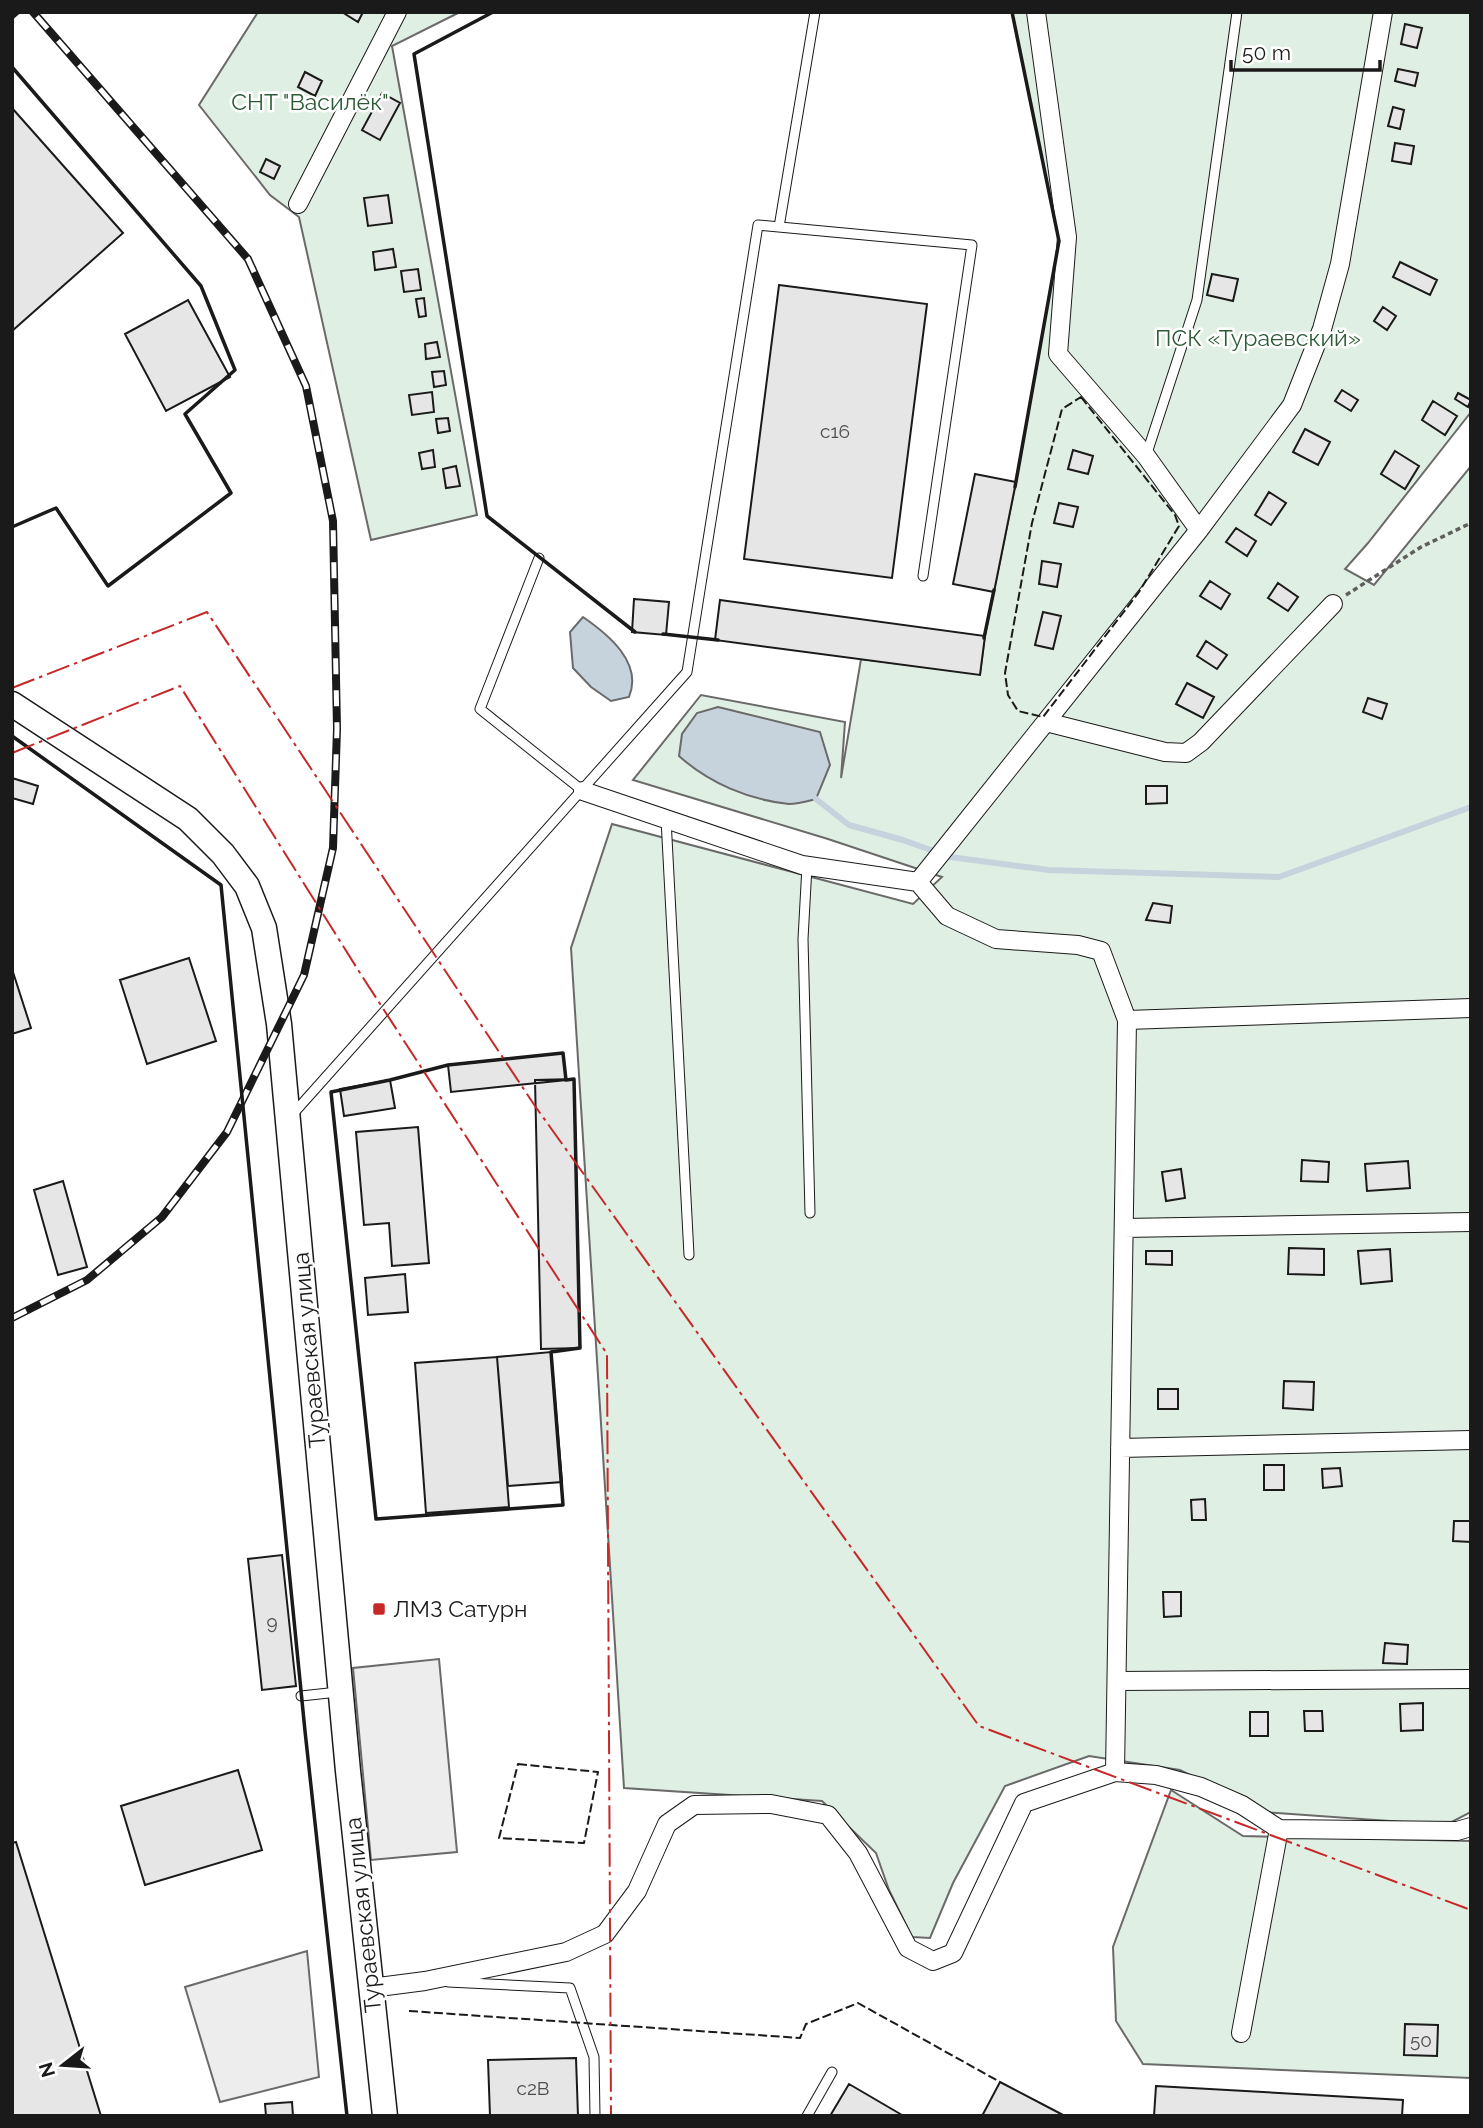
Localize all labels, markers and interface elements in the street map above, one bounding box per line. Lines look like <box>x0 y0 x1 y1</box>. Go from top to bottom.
scale bar <box>1231 28 1380 72</box>
text: 50 m <box>1242 40 1291 65</box>
park label: СНТ "Василёк" <box>231 88 389 115</box>
park label: ПСК «Тураевский» <box>1155 324 1361 351</box>
house number: с16 <box>820 420 850 442</box>
street label: Тураевская улица <box>286 1251 331 1449</box>
place label: ЛМЗ Сатурн <box>393 1595 527 1622</box>
marker: ЛМЗ Сатурн <box>371 1601 387 1617</box>
house number: 9 <box>266 1611 278 1633</box>
street label: Тураевская улица <box>339 1816 386 2014</box>
house number: 50 <box>1410 2029 1432 2051</box>
north arrow <box>28 2030 98 2100</box>
text: N <box>34 2060 59 2080</box>
house number: с2В <box>517 2077 549 2099</box>

